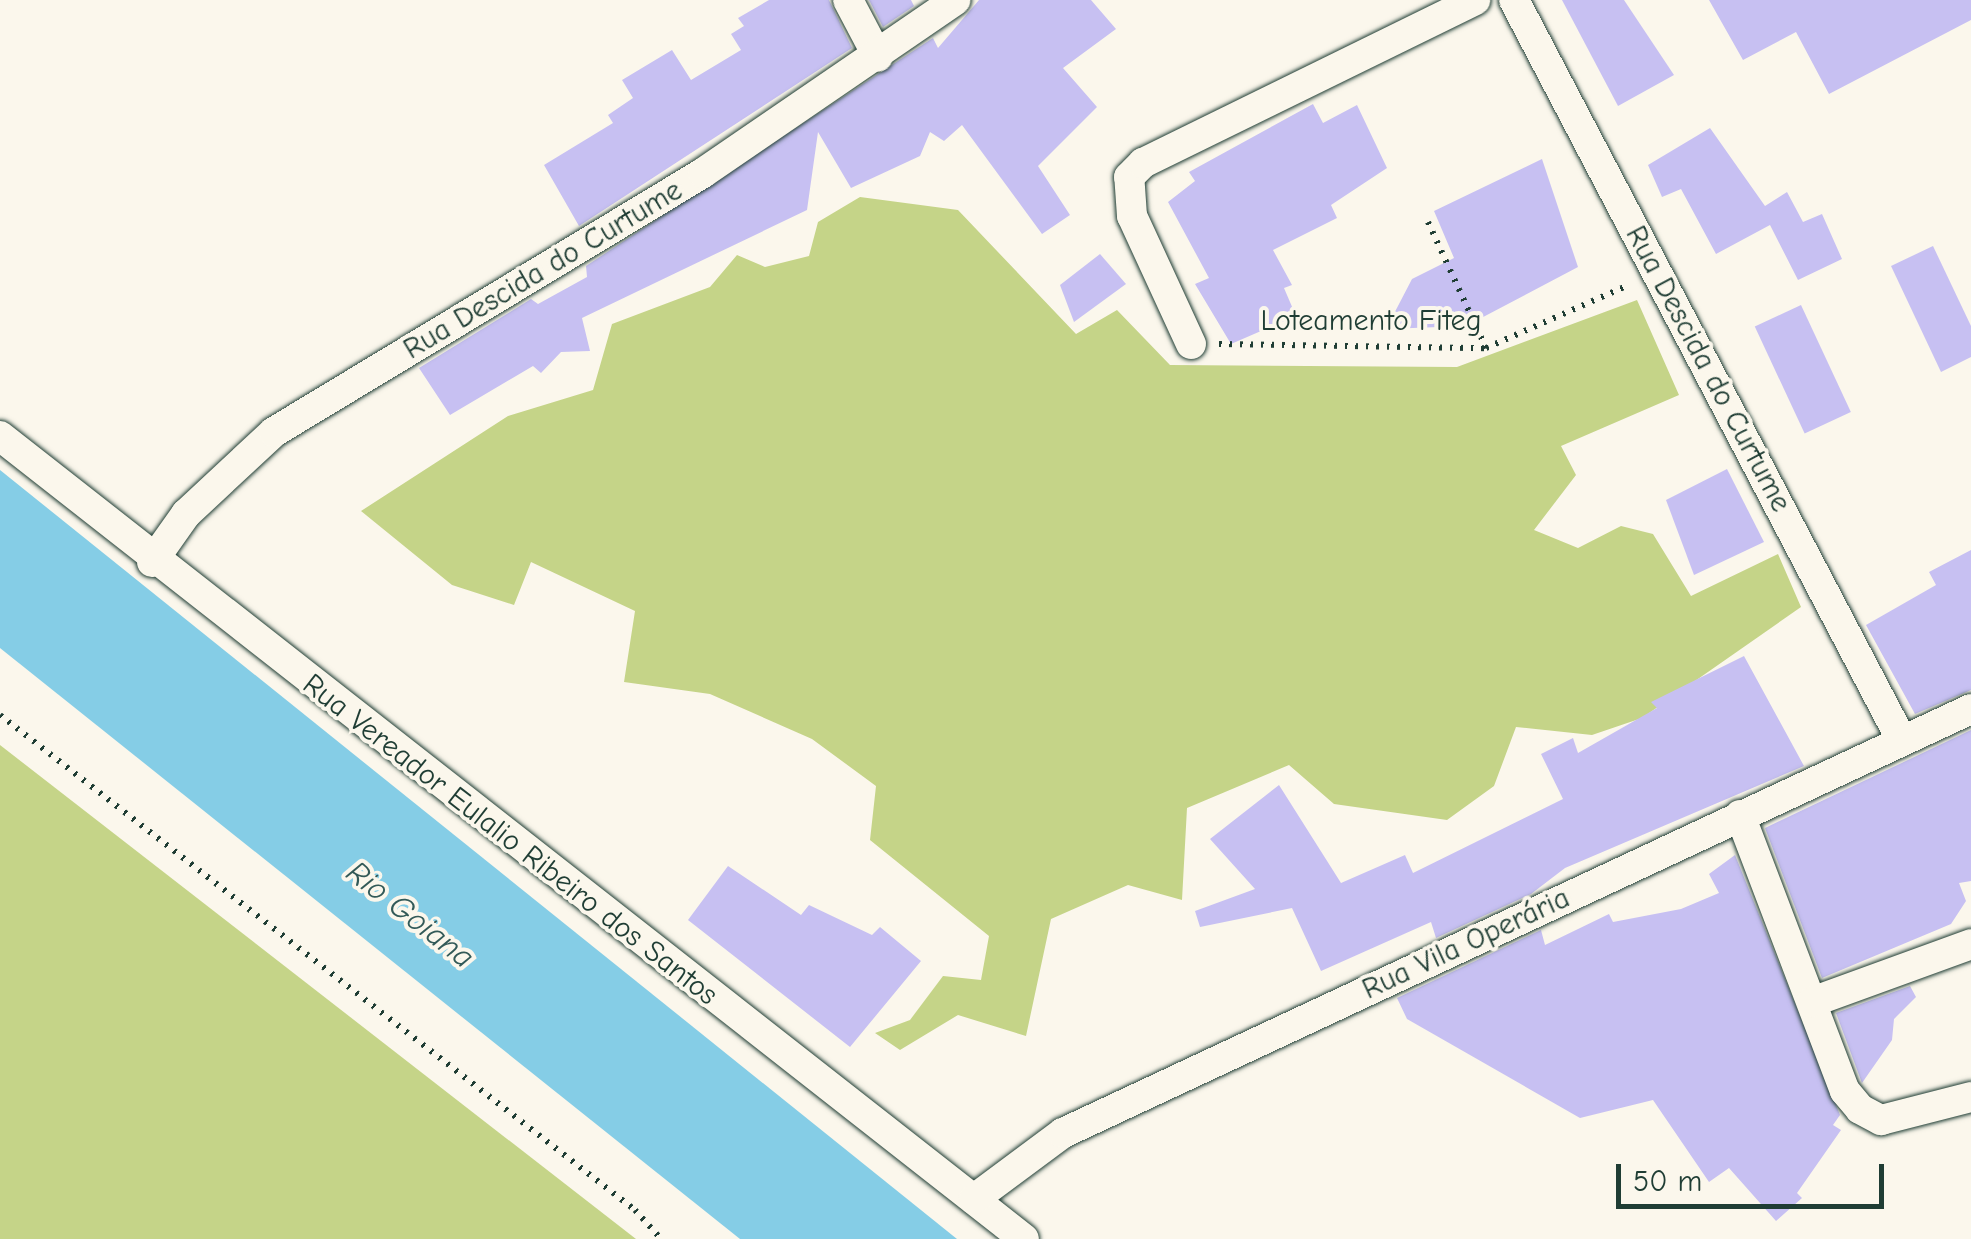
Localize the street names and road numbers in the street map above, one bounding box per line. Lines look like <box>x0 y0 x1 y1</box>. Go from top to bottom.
street label: Rua Descida do Curtume <box>397 172 689 368</box>
street label: Rua Descida do Curtume <box>1617 220 1799 518</box>
street label: Loteamento Fiteg <box>1260 303 1482 339</box>
street label: Rua Vereador Eulalio Ribeiro dos Santos <box>295 667 725 1013</box>
street label: Rua Vila Operária <box>1357 880 1575 1008</box>

